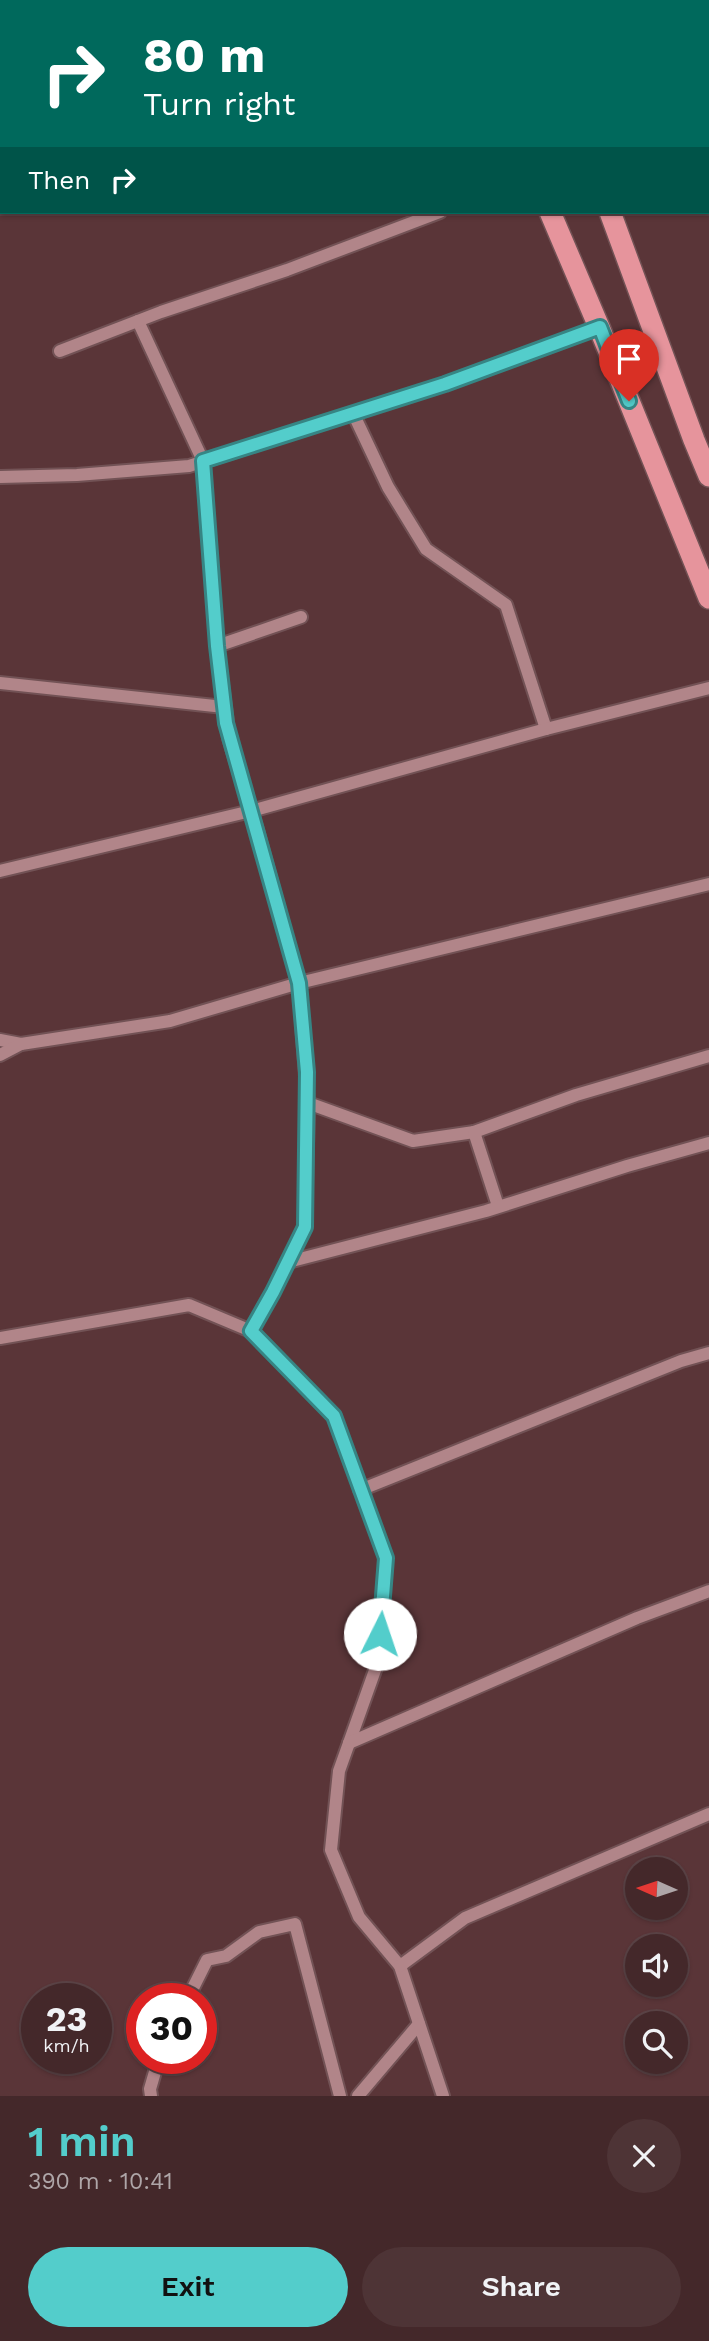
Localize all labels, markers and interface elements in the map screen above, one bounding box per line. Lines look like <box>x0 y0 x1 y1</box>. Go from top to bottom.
text: 80 m <box>143 26 265 84</box>
icon: right <box>28 28 119 119</box>
text: Turn right <box>143 85 295 123</box>
icon: right <box>104 161 142 199</box>
text: Then <box>28 165 90 195</box>
pin <box>599 329 659 401</box>
icon: arrive <box>610 340 648 378</box>
position arrow <box>343 1597 417 1671</box>
north arrow <box>625 1857 688 1920</box>
map controls <box>625 1857 688 2074</box>
button: sound <box>625 1934 688 1997</box>
speed limit sign: 30 <box>126 1983 217 2074</box>
text: 23 <box>46 1998 87 2040</box>
button: search <box>625 2011 688 2074</box>
text: km/h <box>43 2035 90 2056</box>
text: 1 min <box>28 2117 136 2166</box>
button: close <box>607 2119 681 2193</box>
text: 390 m · 10:41 <box>28 2168 173 2195</box>
button: Exit <box>28 2247 348 2327</box>
button: Share <box>362 2247 681 2327</box>

